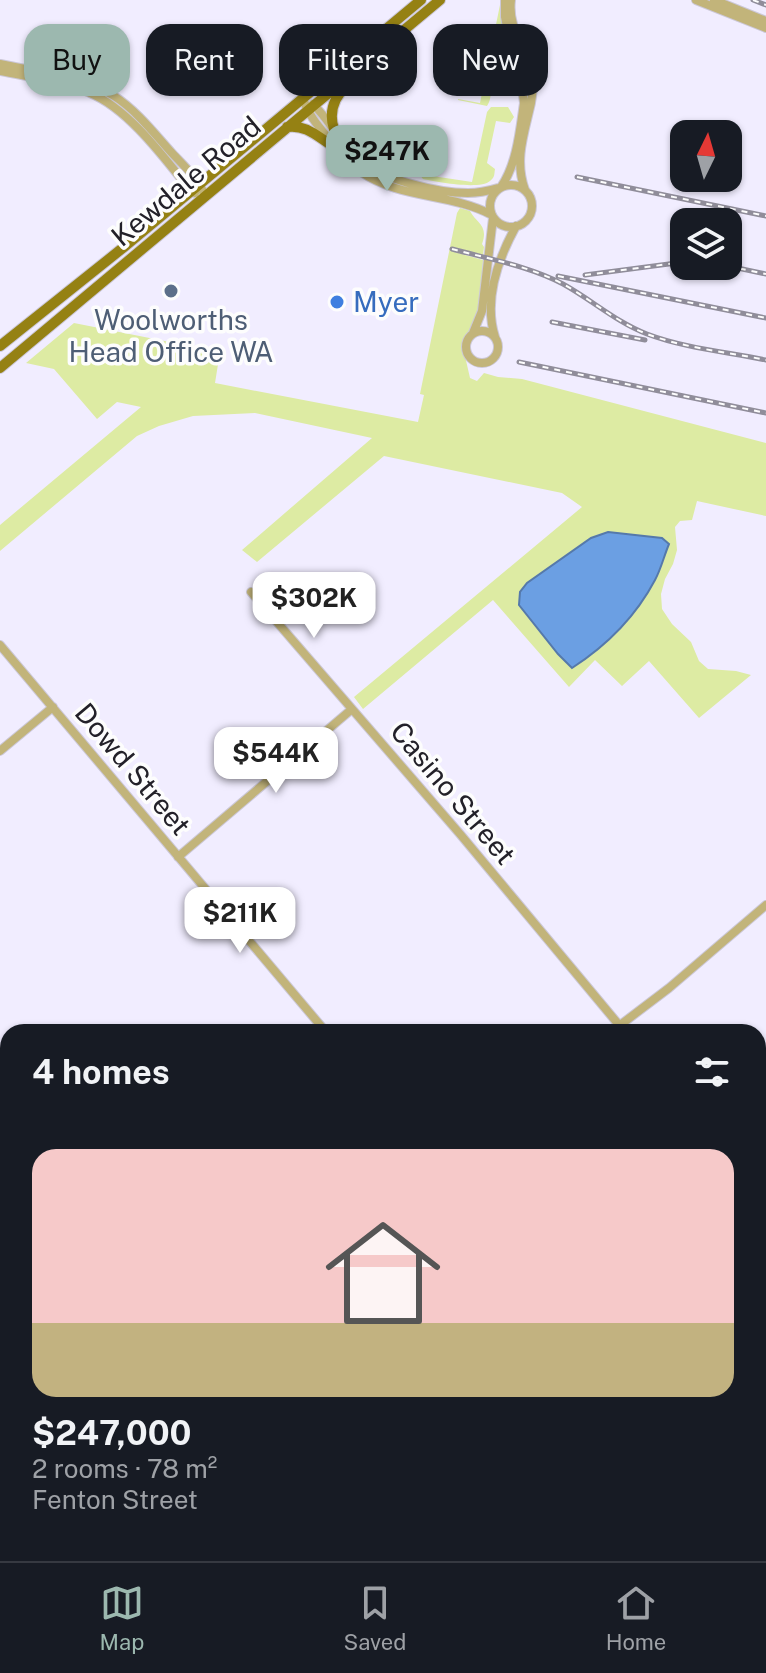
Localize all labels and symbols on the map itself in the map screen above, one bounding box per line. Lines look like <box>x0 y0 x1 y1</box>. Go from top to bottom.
street label: Kewdale Road <box>104 109 267 252</box>
north arrow <box>670 120 742 192</box>
pin: $247K <box>331 125 443 193</box>
marker: Woolworths Head Office WA <box>162 282 180 300</box>
place label: Myer <box>353 285 419 318</box>
marker: Myer <box>328 293 346 311</box>
place label: Woolworths Head Office WA <box>68 303 274 368</box>
pin: $302K <box>258 572 370 640</box>
street label: Dowd Street <box>69 696 198 841</box>
street label: Casino Street <box>384 715 523 871</box>
pin: $544K <box>220 727 332 795</box>
pin: $211K <box>184 887 296 955</box>

